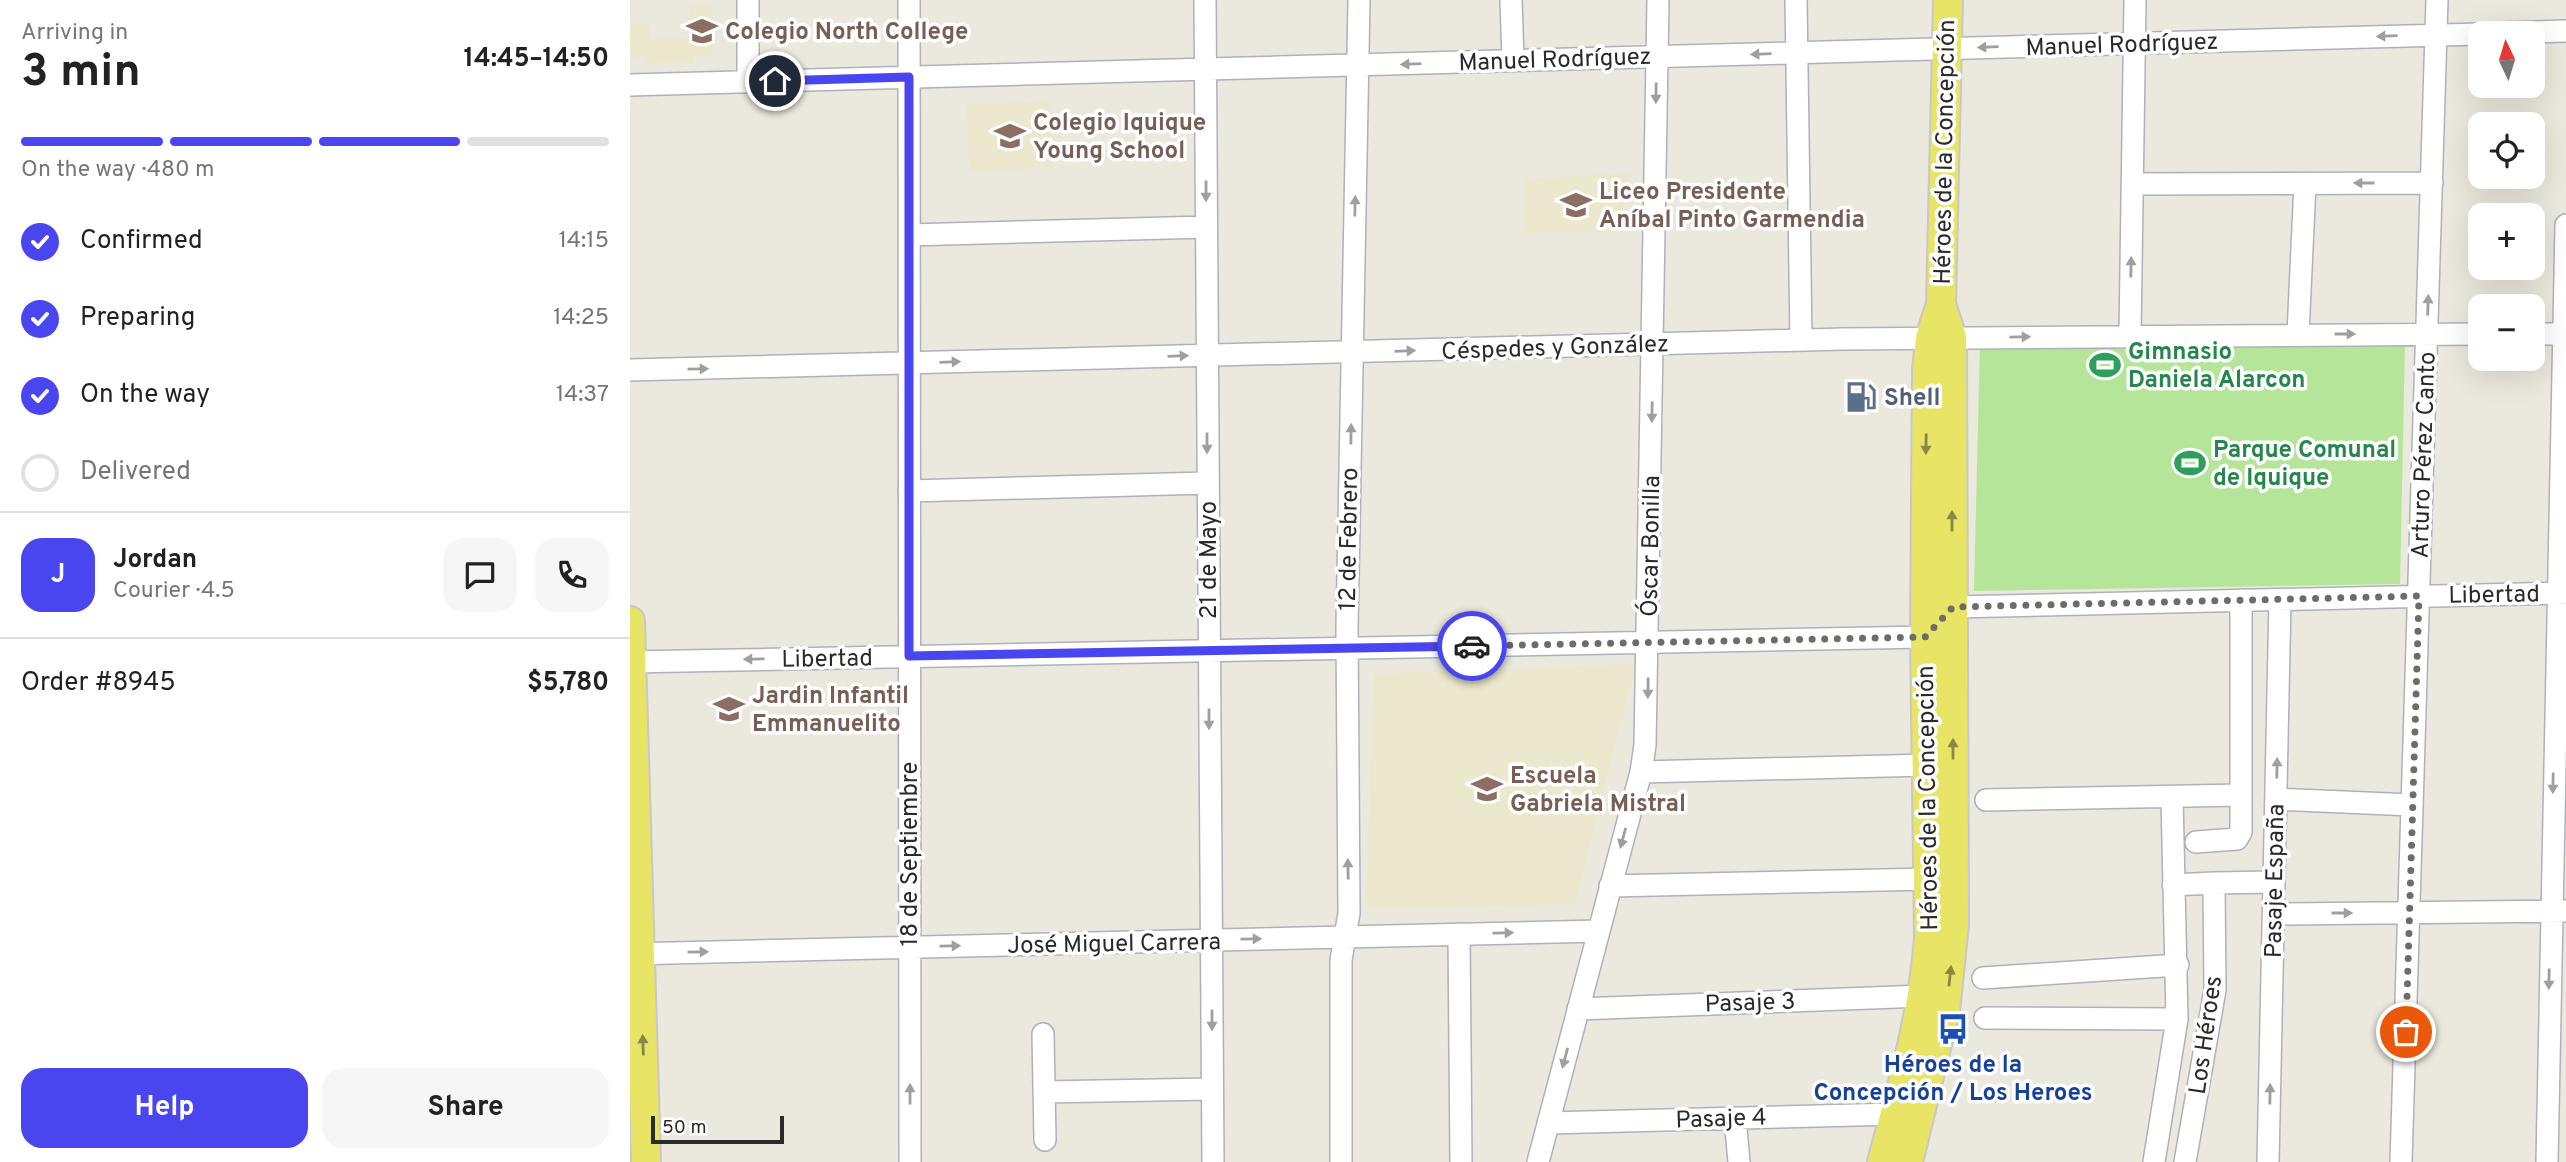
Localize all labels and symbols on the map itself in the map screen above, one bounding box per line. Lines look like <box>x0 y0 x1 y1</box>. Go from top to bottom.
school or university icon: Colegio North College <box>685 14 719 48</box>
place label: Colegio North College <box>725 18 968 48</box>
street label: Héroes de la Concepción <box>1929 19 1963 285</box>
north arrow <box>2468 21 2544 98</box>
street label: Manuel Rodríguez <box>2025 28 2219 64</box>
one-way arrow <box>2376 31 2398 42</box>
one-way arrow <box>1977 42 1999 53</box>
street label: Manuel Rodríguez <box>1458 43 1652 79</box>
one-way arrow <box>1750 48 1772 59</box>
pin <box>745 51 805 111</box>
one-way arrow <box>1400 58 1422 69</box>
one-way arrow <box>1650 82 1662 104</box>
place label: Colegio Iquique Young School <box>1033 109 1206 167</box>
school or university icon: Colegio Iquique Young School <box>993 119 1027 153</box>
one-way arrow <box>2352 177 2374 189</box>
place label: Liceo Presidente Aníbal Pinto Garmendia <box>1599 178 1865 236</box>
one-way arrow <box>1200 180 1212 202</box>
school or university icon: Liceo Presidente Aníbal Pinto Garmendia <box>1559 188 1593 222</box>
one-way arrow <box>1349 195 1361 217</box>
one-way arrow <box>2125 255 2137 277</box>
one-way arrow <box>2422 294 2434 316</box>
one-way arrow <box>2335 328 2357 340</box>
street label: Céspedes y González <box>1441 330 1669 368</box>
one-way arrow <box>2009 331 2031 342</box>
place label: Gimnasio Daniela Alarcon <box>2128 338 2305 396</box>
one-way arrow <box>1394 345 1416 357</box>
sports icon: Gimnasio Daniela Alarcon <box>2088 348 2122 382</box>
one-way arrow <box>1167 351 1189 362</box>
street label: Arturo Pérez Canto <box>2406 351 2444 559</box>
one-way arrow <box>939 357 961 368</box>
one-way arrow <box>687 363 709 374</box>
fuel station icon: Shell <box>1844 380 1878 414</box>
place label: Shell <box>1884 384 1940 414</box>
one-way arrow <box>1647 401 1658 423</box>
one-way arrow <box>1345 422 1356 444</box>
one-way arrow <box>1201 432 1213 454</box>
one-way arrow <box>1920 433 1932 455</box>
place label: Parque Comunal de Iquique <box>2213 436 2396 494</box>
sports icon: Parque Comunal de Iquique <box>2173 446 2207 480</box>
street label: 12 de Febrero <box>1334 467 1366 611</box>
street label: Óscar Bonilla <box>1634 475 1668 617</box>
street label: 21 de Mayo <box>1195 501 1225 619</box>
one-way arrow <box>1946 510 1958 532</box>
street label: Libertad <box>2448 580 2540 612</box>
courier <box>1437 611 1507 681</box>
street label: Libertad <box>781 644 873 676</box>
one-way arrow <box>743 654 765 665</box>
street label: Héroes de la Concepción <box>1912 665 1946 931</box>
one-way arrow <box>1642 678 1654 700</box>
place label: Jardin Infantil Emmanuelito <box>752 682 909 740</box>
school or university icon: Jardin Infantil Emmanuelito <box>712 692 746 726</box>
one-way arrow <box>1203 708 1215 730</box>
one-way arrow <box>1947 738 1959 760</box>
one-way arrow <box>2271 757 2283 779</box>
street label: 18 de Septiembre <box>896 762 926 946</box>
place label: Escuela Gabriela Mistral <box>1510 762 1686 820</box>
school or university icon: Escuela Gabriela Mistral <box>1470 772 1504 806</box>
one-way arrow <box>2548 772 2559 794</box>
street label: Pasaje España <box>2260 804 2292 959</box>
one-way arrow <box>1617 827 1628 849</box>
one-way arrow <box>1342 858 1354 880</box>
one-way arrow <box>2331 907 2353 919</box>
street label: José Miguel Carrera <box>1007 928 1221 962</box>
one-way arrow <box>1492 928 1514 939</box>
one-way arrow <box>1240 934 1262 945</box>
one-way arrow <box>939 941 961 952</box>
one-way arrow <box>687 946 709 958</box>
one-way arrow <box>1945 965 1956 987</box>
one-way arrow <box>2544 968 2555 990</box>
street label: Los Héroes <box>2184 974 2230 1097</box>
street label: Pasaje 3 <box>1704 987 1796 1021</box>
pin <box>2376 1002 2436 1062</box>
one-way arrow <box>1206 1009 1217 1031</box>
bus stop icon: Héroes de la Concepción / Los Heroes <box>1936 1012 1970 1046</box>
one-way arrow <box>637 1034 648 1056</box>
one-way arrow <box>1559 1047 1570 1069</box>
place label: Héroes de la Concepción / Los Heroes <box>1813 1051 2093 1109</box>
one-way arrow <box>904 1083 916 1105</box>
one-way arrow <box>2264 1083 2275 1105</box>
street label: Pasaje 4 <box>1675 1103 1767 1137</box>
scale bar <box>651 1113 784 1145</box>

